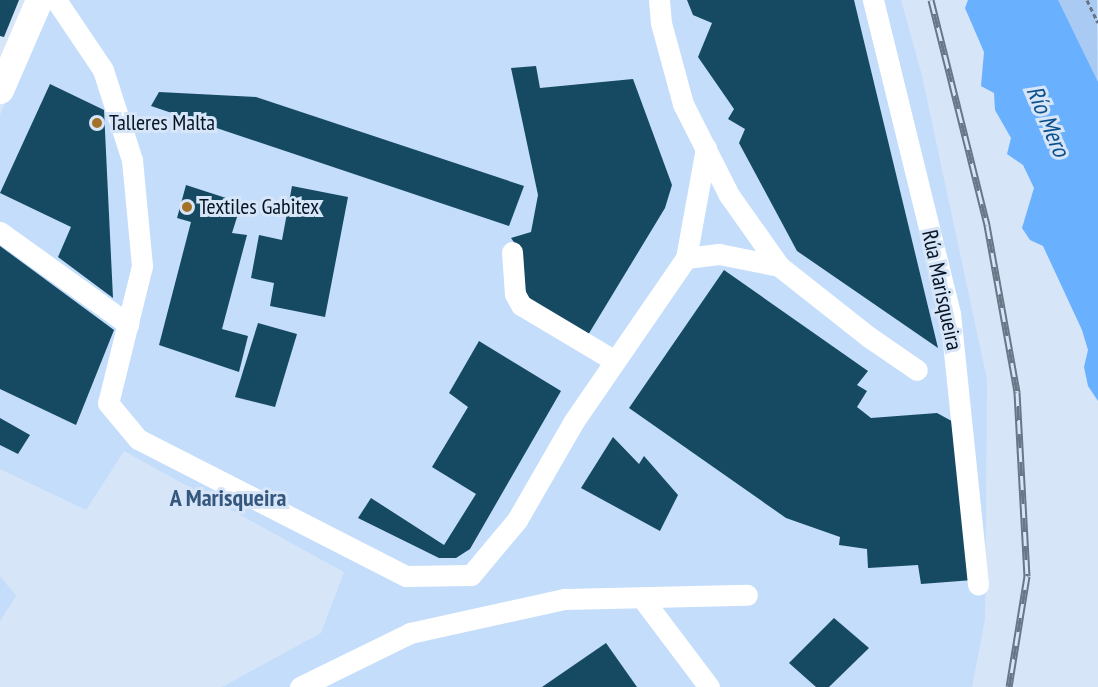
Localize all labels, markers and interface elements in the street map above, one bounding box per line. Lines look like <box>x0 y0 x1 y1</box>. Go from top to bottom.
water label: Río Mero <box>1020 81 1076 161</box>
place label: Talleres Malta <box>109 110 215 136</box>
marker: Talleres Malta <box>90 116 104 130</box>
place label: Textiles Gabitex <box>199 194 319 220</box>
marker: Textiles Gabitex <box>180 200 194 214</box>
street label: Rúa Marisqueira <box>916 227 968 353</box>
district label: A Marisqueira <box>169 484 287 512</box>

